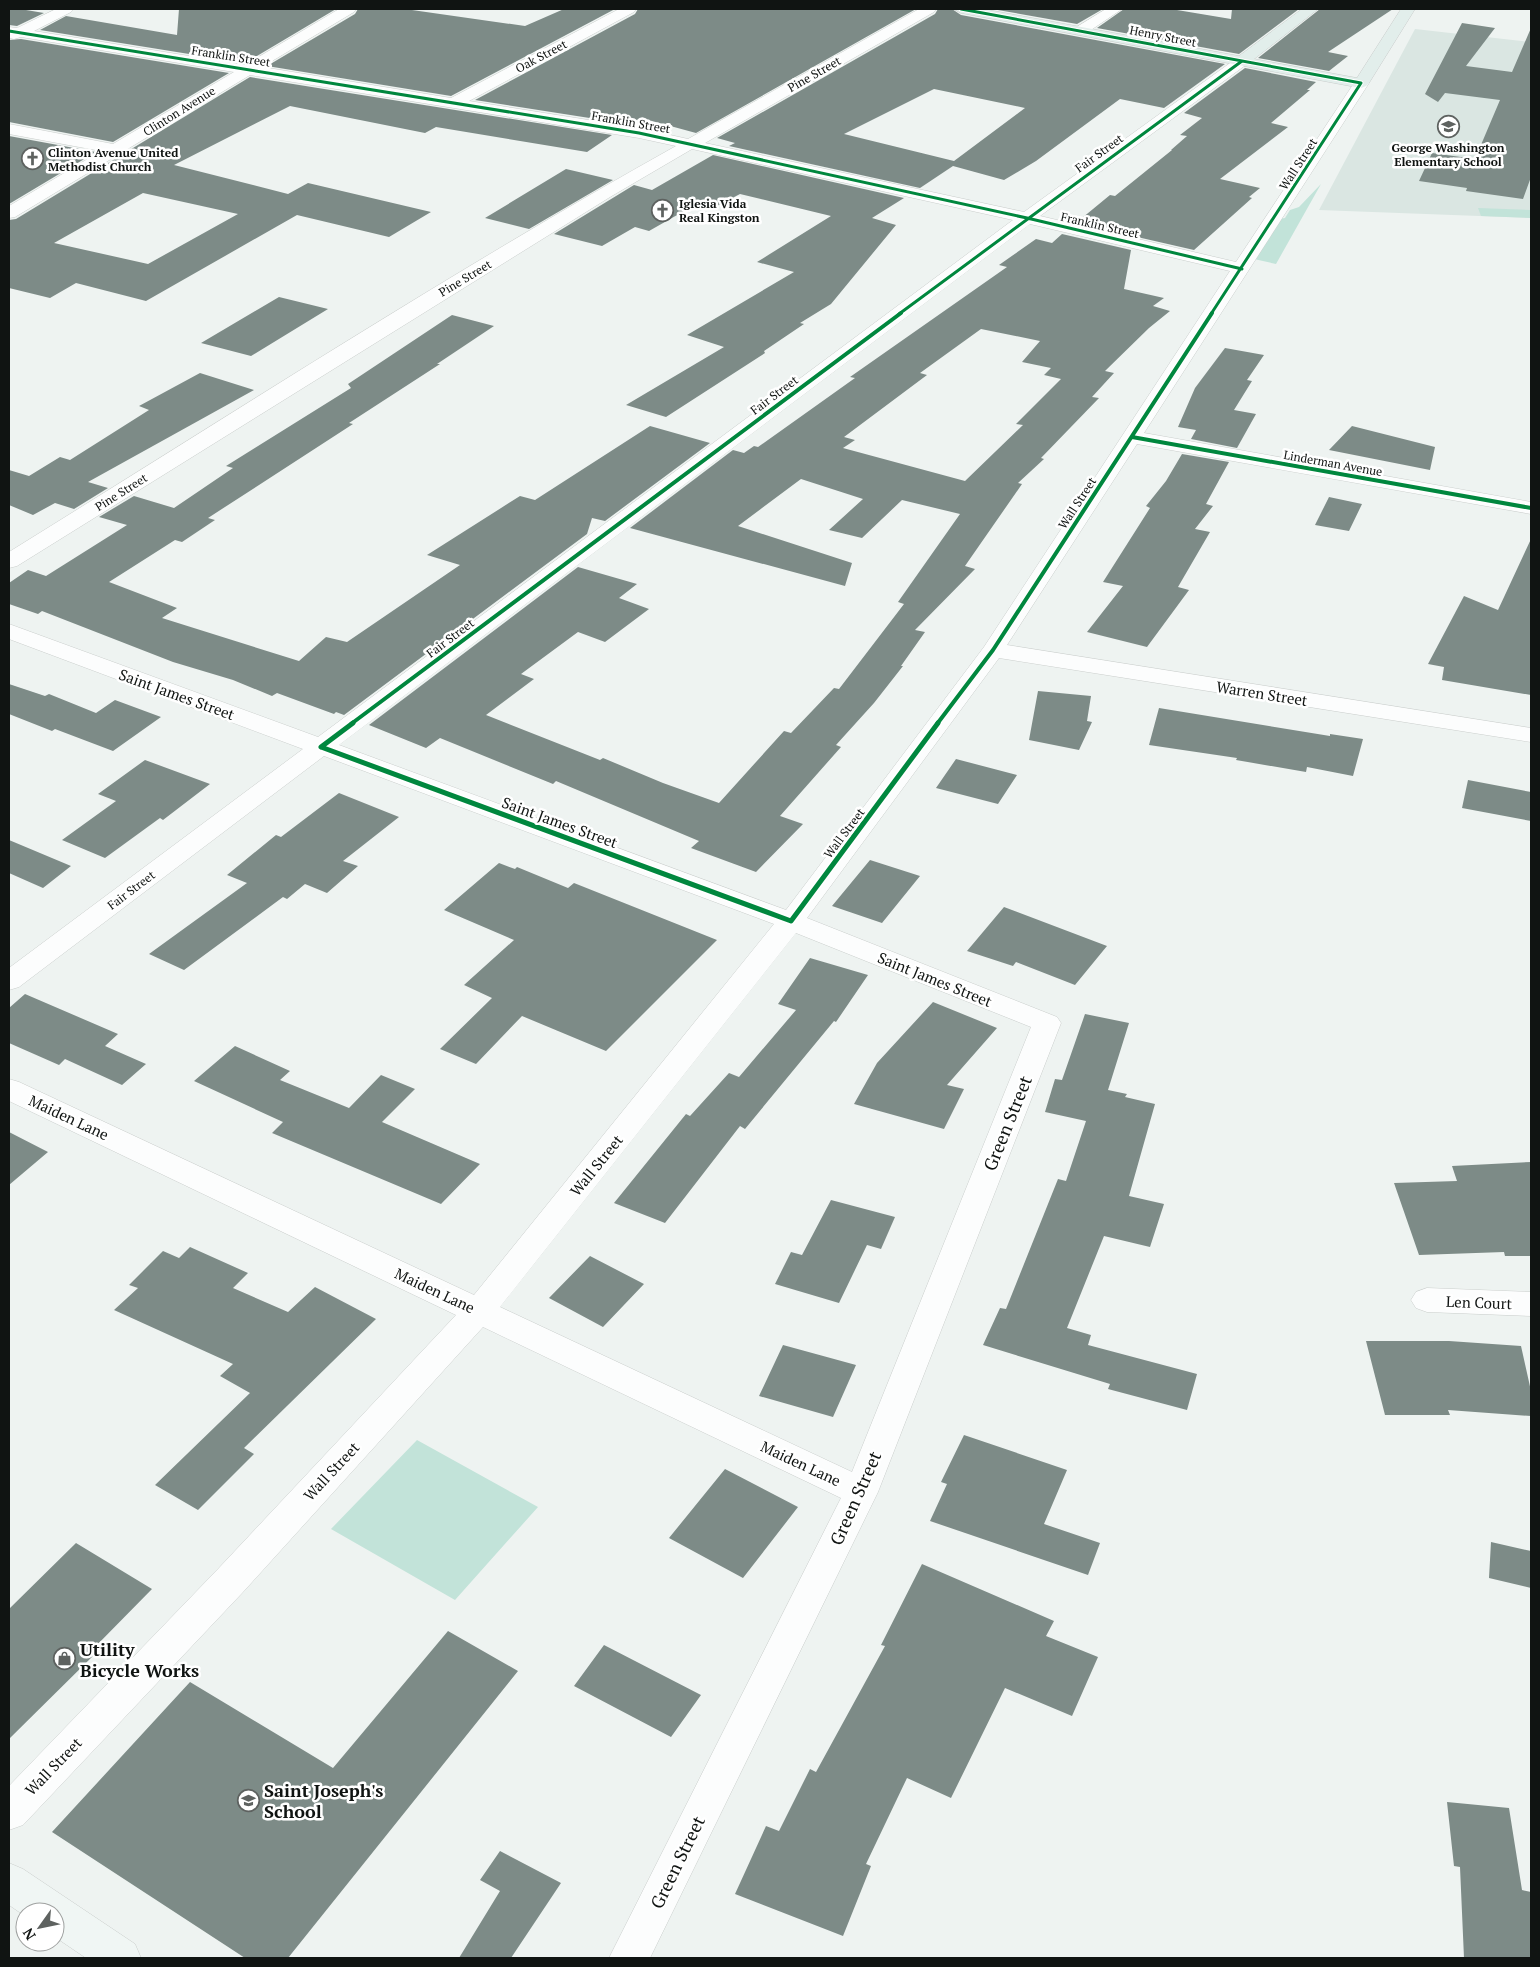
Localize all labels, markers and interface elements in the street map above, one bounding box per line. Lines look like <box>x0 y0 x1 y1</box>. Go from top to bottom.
street label: Henry Street <box>1128 22 1198 50</box>
street label: Oak Street <box>513 36 570 76</box>
street label: Franklin Street <box>190 42 272 70</box>
street label: Pine Street <box>785 53 844 95</box>
street label: Clinton Avenue <box>140 83 218 139</box>
street label: Franklin Street <box>590 108 672 136</box>
school or university icon: George Washington Elementary School <box>1436 114 1460 138</box>
street label: Fair Street <box>1072 130 1126 175</box>
street label: Wall Street <box>1276 135 1321 193</box>
place label: George Washington Elementary School <box>1391 140 1505 169</box>
place label: Clinton Avenue United Methodist Church <box>48 145 179 174</box>
church icon: Clinton Avenue United Methodist Church <box>20 147 44 171</box>
place label: Iglesia Vida Real Kingston <box>679 196 760 225</box>
church icon: Iglesia Vida Real Kingston <box>651 198 675 222</box>
street label: Franklin Street <box>1059 209 1141 241</box>
street label: Pine Street <box>436 256 495 300</box>
street label: Fair Street <box>747 372 801 418</box>
street label: Linderman Avenue <box>1282 447 1384 479</box>
street label: Pine Street <box>92 470 150 514</box>
street label: Wall Street <box>1055 474 1100 532</box>
street label: Fair Street <box>423 615 477 661</box>
street label: Saint James Street <box>116 664 238 724</box>
street label: Warren Street <box>1215 676 1310 710</box>
street label: Saint James Street <box>499 792 621 852</box>
street label: Wall Street <box>820 805 868 861</box>
street label: Fair Street <box>104 867 158 913</box>
street label: Saint James Street <box>875 947 996 1011</box>
street label: Green Street <box>977 1072 1037 1174</box>
street label: Maiden Lane <box>26 1090 112 1144</box>
street label: Wall Street <box>565 1130 627 1200</box>
street label: Maiden Lane <box>392 1263 478 1317</box>
street label: Len Court <box>1446 1291 1513 1313</box>
street label: Maiden Lane <box>758 1436 844 1490</box>
street label: Wall Street <box>299 1437 364 1505</box>
street label: Green Street <box>824 1447 887 1549</box>
place label: Utility Bicycle Works <box>80 1637 199 1682</box>
shop icon: Utility Bicycle Works <box>52 1647 76 1671</box>
street label: Wall Street <box>20 1732 86 1799</box>
place label: Saint Joseph's School <box>264 1778 383 1823</box>
school or university icon: Saint Joseph's School <box>236 1788 260 1812</box>
street label: Green Street <box>644 1811 710 1912</box>
north arrow <box>15 1902 65 1952</box>
text: N <box>18 1924 40 1944</box>

